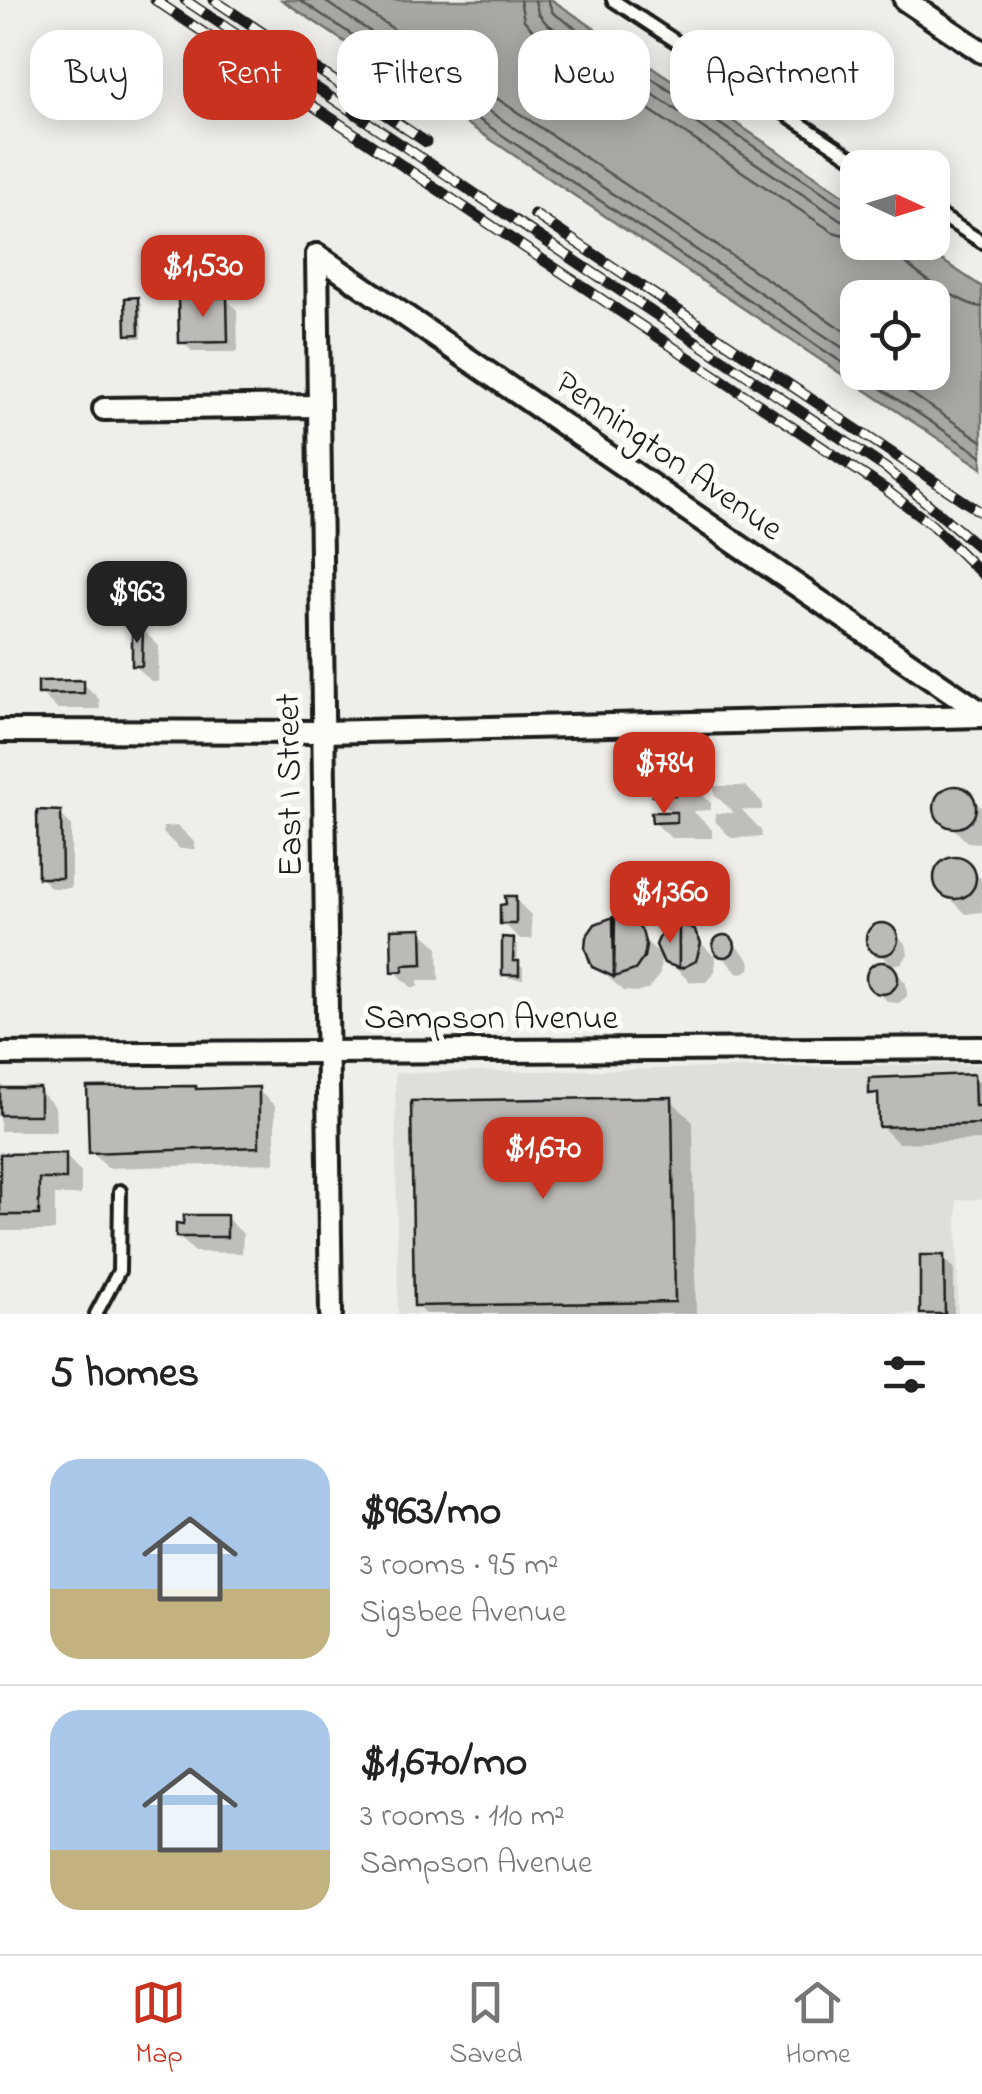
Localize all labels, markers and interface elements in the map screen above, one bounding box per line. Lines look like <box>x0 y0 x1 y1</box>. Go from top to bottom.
chip: Buy <box>30 30 163 120</box>
chip: Rent <box>183 30 317 120</box>
chip: Filters <box>337 30 498 120</box>
chip: New <box>518 30 650 120</box>
chip: Apartment <box>670 30 894 120</box>
north arrow <box>840 150 950 260</box>
map controls <box>840 150 950 390</box>
pin: $1,530 <box>122 235 284 320</box>
text: $1,530 <box>163 244 243 291</box>
button: locate <box>840 280 950 390</box>
street label: Pennington Avenue <box>543 359 793 555</box>
pin: $963 <box>78 561 196 646</box>
text: $963 <box>109 570 165 617</box>
street label: East I Street <box>264 693 318 877</box>
pin: $784 <box>605 732 723 817</box>
text: $784 <box>635 741 693 788</box>
pin: $1,360 <box>589 861 751 946</box>
text: $1,360 <box>632 870 708 917</box>
street label: Sampson Avenue <box>364 994 618 1045</box>
pin: $1,670 <box>462 1117 624 1202</box>
text: $1,670 <box>505 1126 581 1173</box>
text: 5 homes <box>50 1344 199 1405</box>
icon: filters <box>877 1347 932 1402</box>
text: $963/mo <box>360 1482 501 1543</box>
icon: home <box>130 1499 250 1619</box>
text: 3 rooms · 95 m² <box>360 1543 559 1590</box>
text: Sigsbee Avenue <box>360 1590 566 1637</box>
text: $1,670/mo <box>360 1733 527 1794</box>
icon: home <box>130 1750 250 1870</box>
text: 3 rooms · 110 m² <box>360 1794 565 1841</box>
text: Sampson Avenue <box>360 1841 592 1888</box>
tab: Map <box>131 1975 186 2076</box>
tab: Saved <box>449 1975 522 2076</box>
tab: Home <box>785 1975 851 2076</box>

